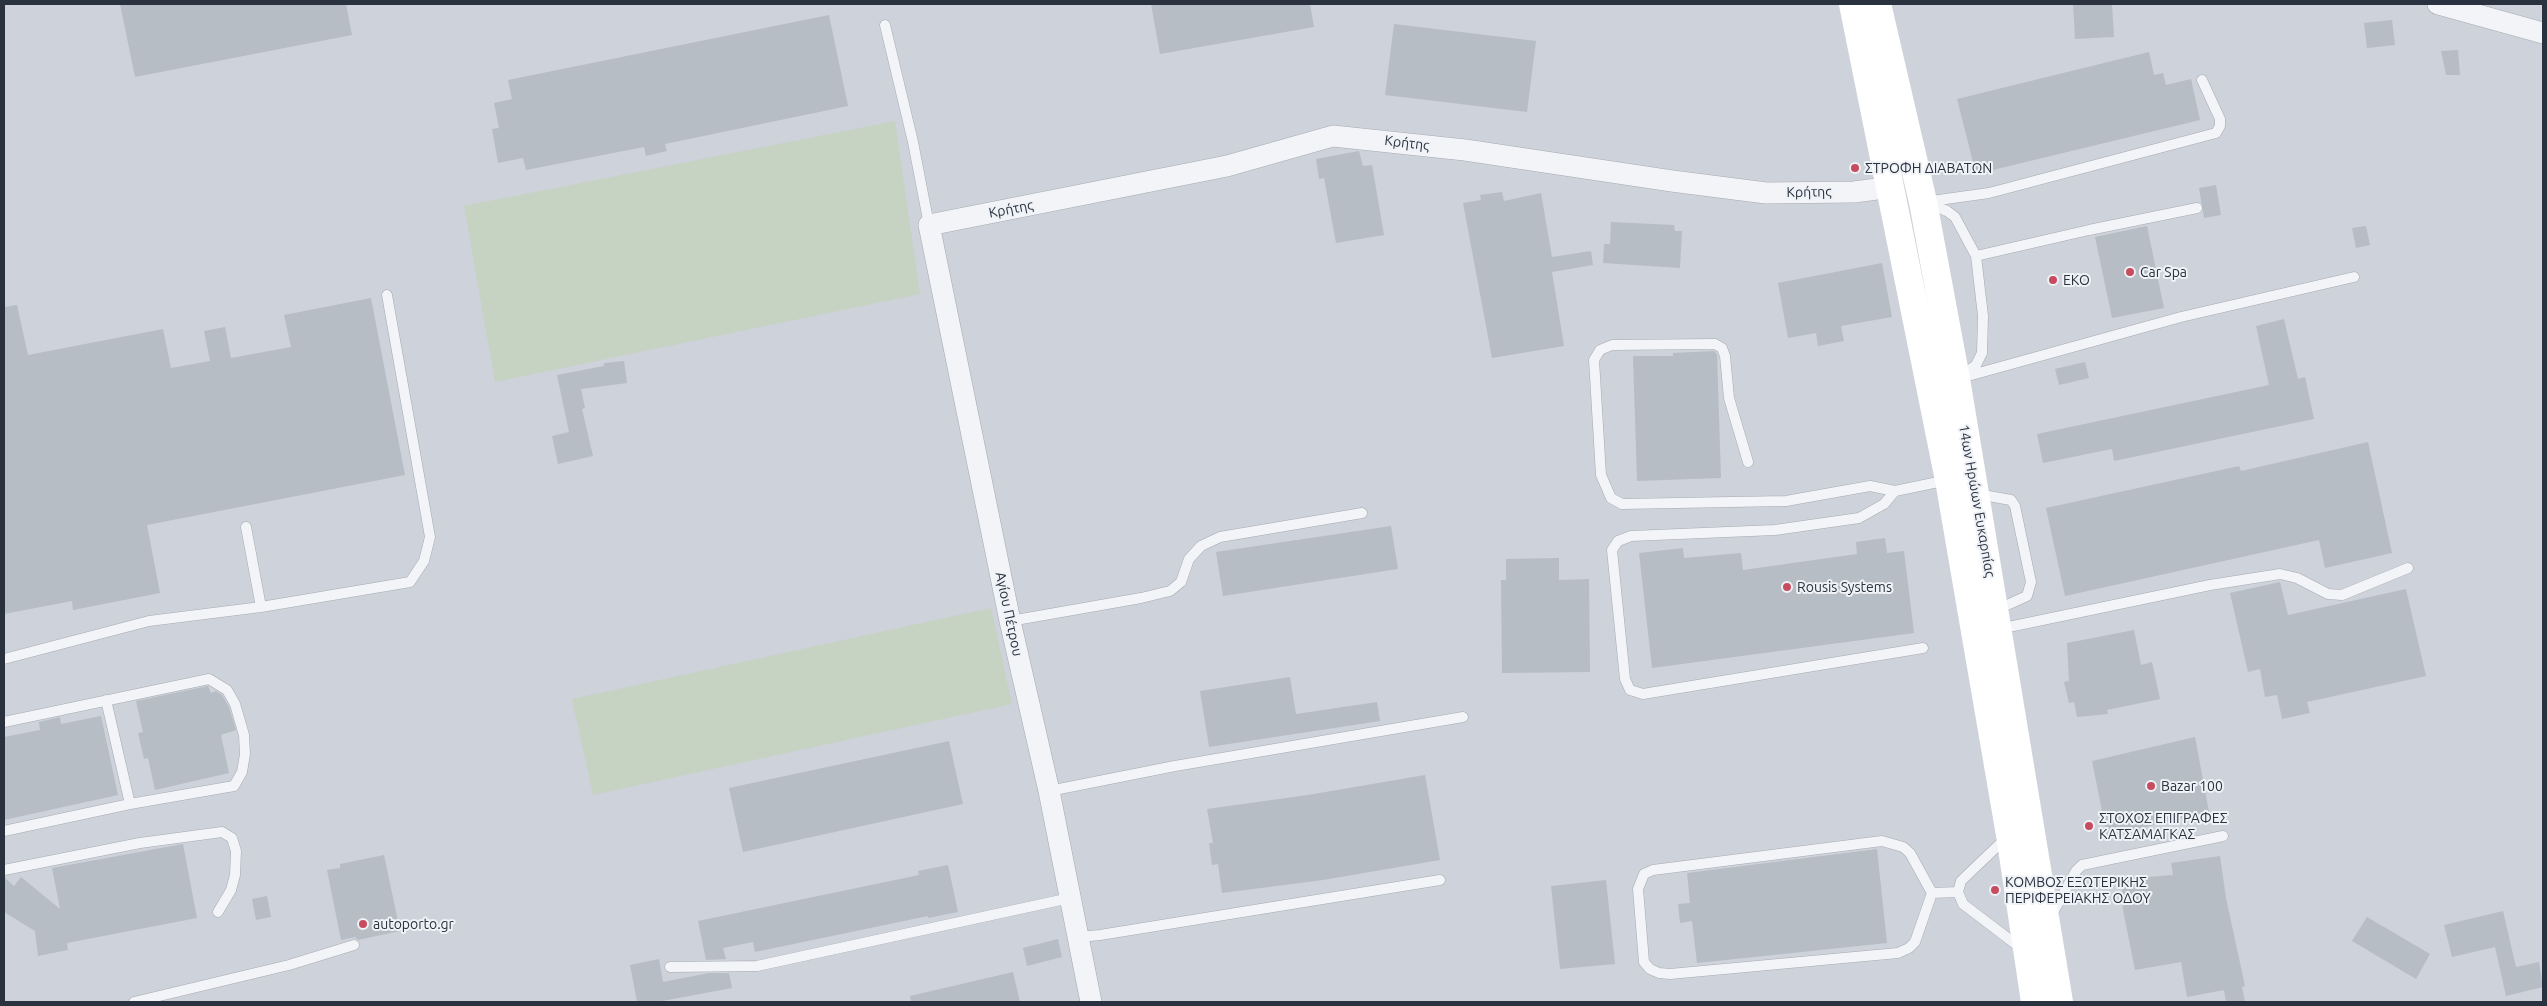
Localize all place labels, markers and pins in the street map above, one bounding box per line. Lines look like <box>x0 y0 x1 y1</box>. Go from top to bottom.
place label: ΣΤΡΟΦΗ ΔΙΑΒΑΤΩΝ <box>1865 160 1992 176</box>
marker: ΣΤΡΟΦΗ ΔΙΑΒΑΤΩΝ <box>1849 162 1861 174</box>
place label: Car Spa <box>2140 264 2187 280</box>
marker: Car Spa <box>2124 266 2136 278</box>
place label: ΕΚΟ <box>2063 272 2090 288</box>
marker: ΕΚΟ <box>2047 274 2059 286</box>
place label: Rousis Systems <box>1797 579 1892 595</box>
marker: Rousis Systems <box>1781 581 1793 593</box>
place label: Bazar 100 <box>2161 778 2223 794</box>
marker: Bazar 100 <box>2145 780 2157 792</box>
place label: ΣΤΟΧΟΣ ΕΠΙΓΡΑΦΕΣ ΚΑΤΣΑΜΑΓΚΑΣ <box>2099 810 2227 842</box>
marker: ΣΤΟΧΟΣ ΕΠΙΓΡΑΦΕΣ ΚΑΤΣΑΜΑΓΚΑΣ <box>2083 820 2095 832</box>
place label: ΚΟΜΒΟΣ ΕΞΩΤΕΡΙΚΗΣ ΠΕΡΙΦΕΡΕΙΑΚΗΣ ΟΔΟΥ <box>2005 874 2151 906</box>
marker: ΚΟΜΒΟΣ ΕΞΩΤΕΡΙΚΗΣ ΠΕΡΙΦΕΡΕΙΑΚΗΣ ΟΔΟΥ <box>1989 884 2001 896</box>
place label: autoporto.gr <box>373 916 454 932</box>
marker: autoporto.gr <box>357 918 369 930</box>

